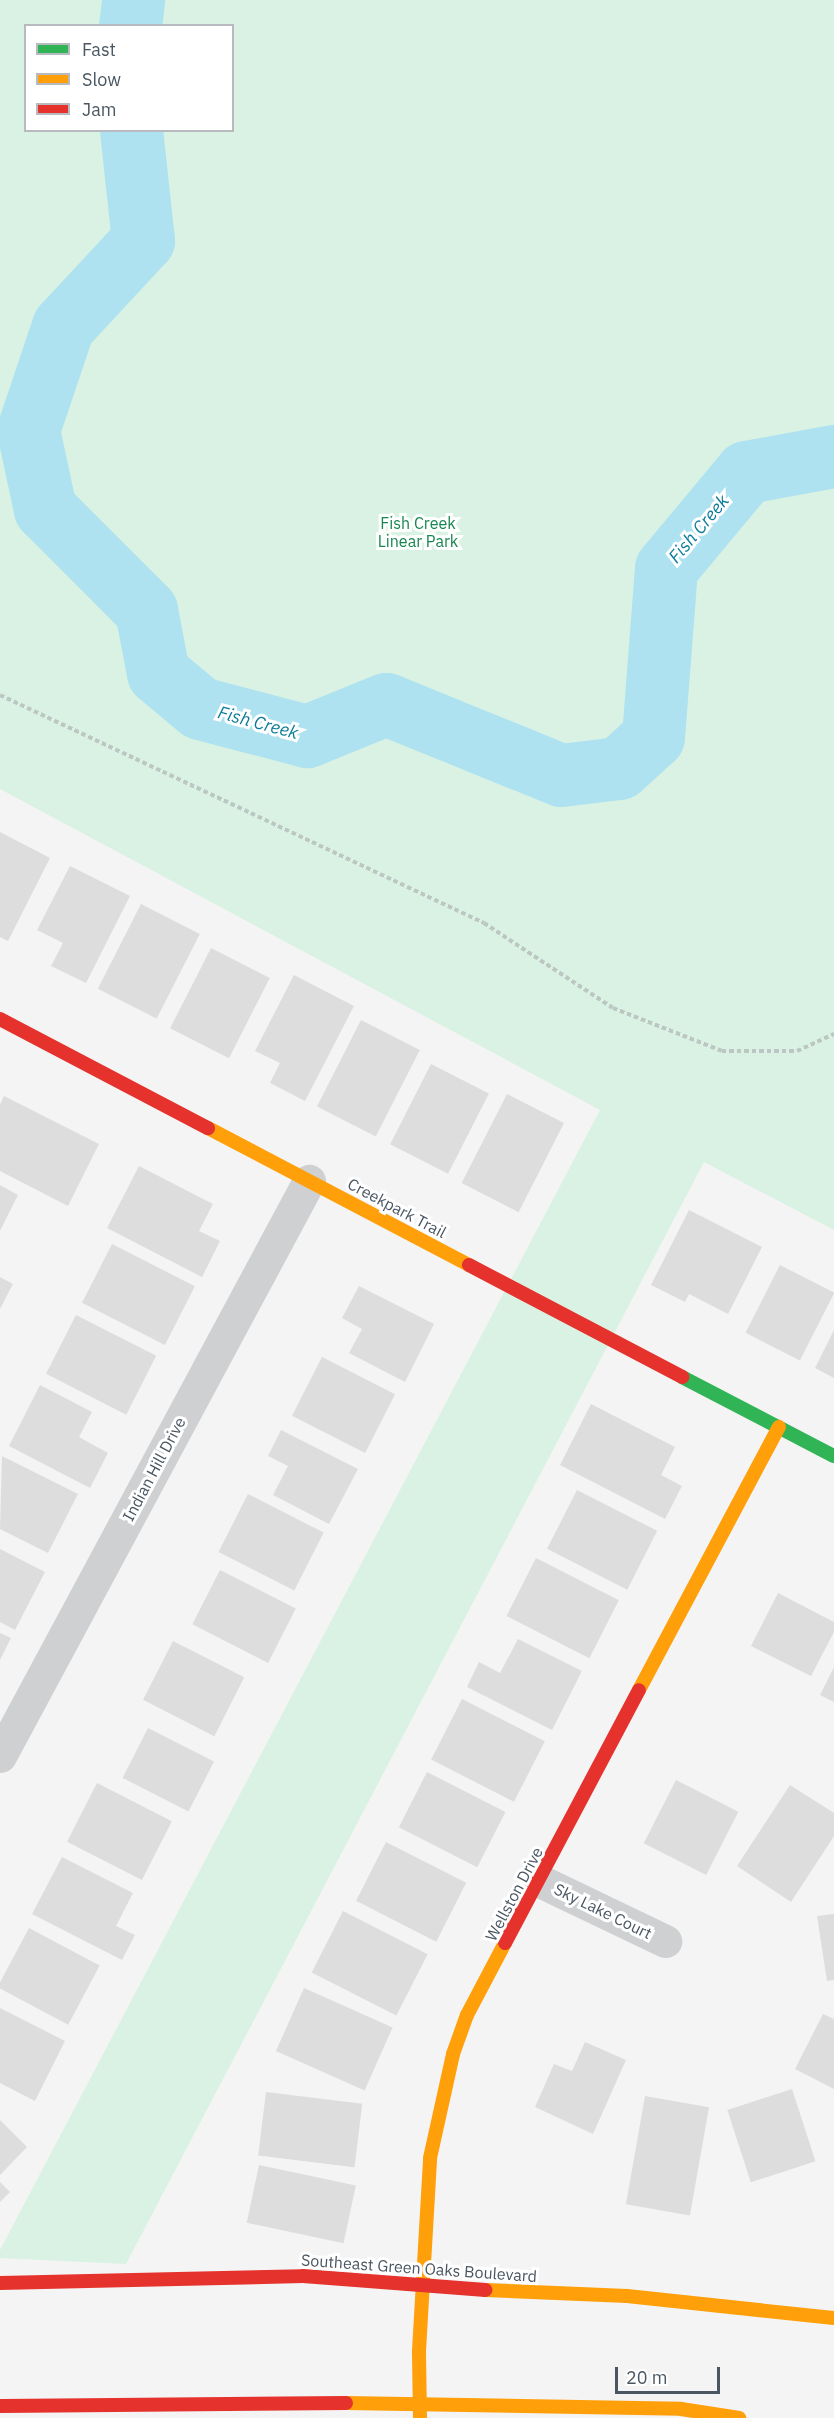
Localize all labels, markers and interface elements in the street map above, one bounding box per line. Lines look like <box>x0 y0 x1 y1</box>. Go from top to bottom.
legend <box>24 24 234 132</box>
text: Fast <box>82 38 116 61</box>
text: Slow <box>82 68 121 91</box>
text: Jam <box>82 98 117 121</box>
water label: Fish Creek <box>664 490 734 568</box>
park label: Fish Creek Linear Park <box>378 513 458 551</box>
water label: Fish Creek <box>215 702 301 744</box>
street label: Creekpark Trail <box>344 1174 450 1242</box>
street label: Indian Hill Drive <box>119 1414 189 1524</box>
street label: Wellston Drive <box>481 1844 547 1944</box>
street label: Sky Lake Court <box>551 1879 655 1943</box>
street label: Southeast Green Oaks Boulevard <box>300 2250 538 2286</box>
scale bar <box>618 2355 723 2393</box>
text: 20 m <box>626 2366 668 2389</box>

